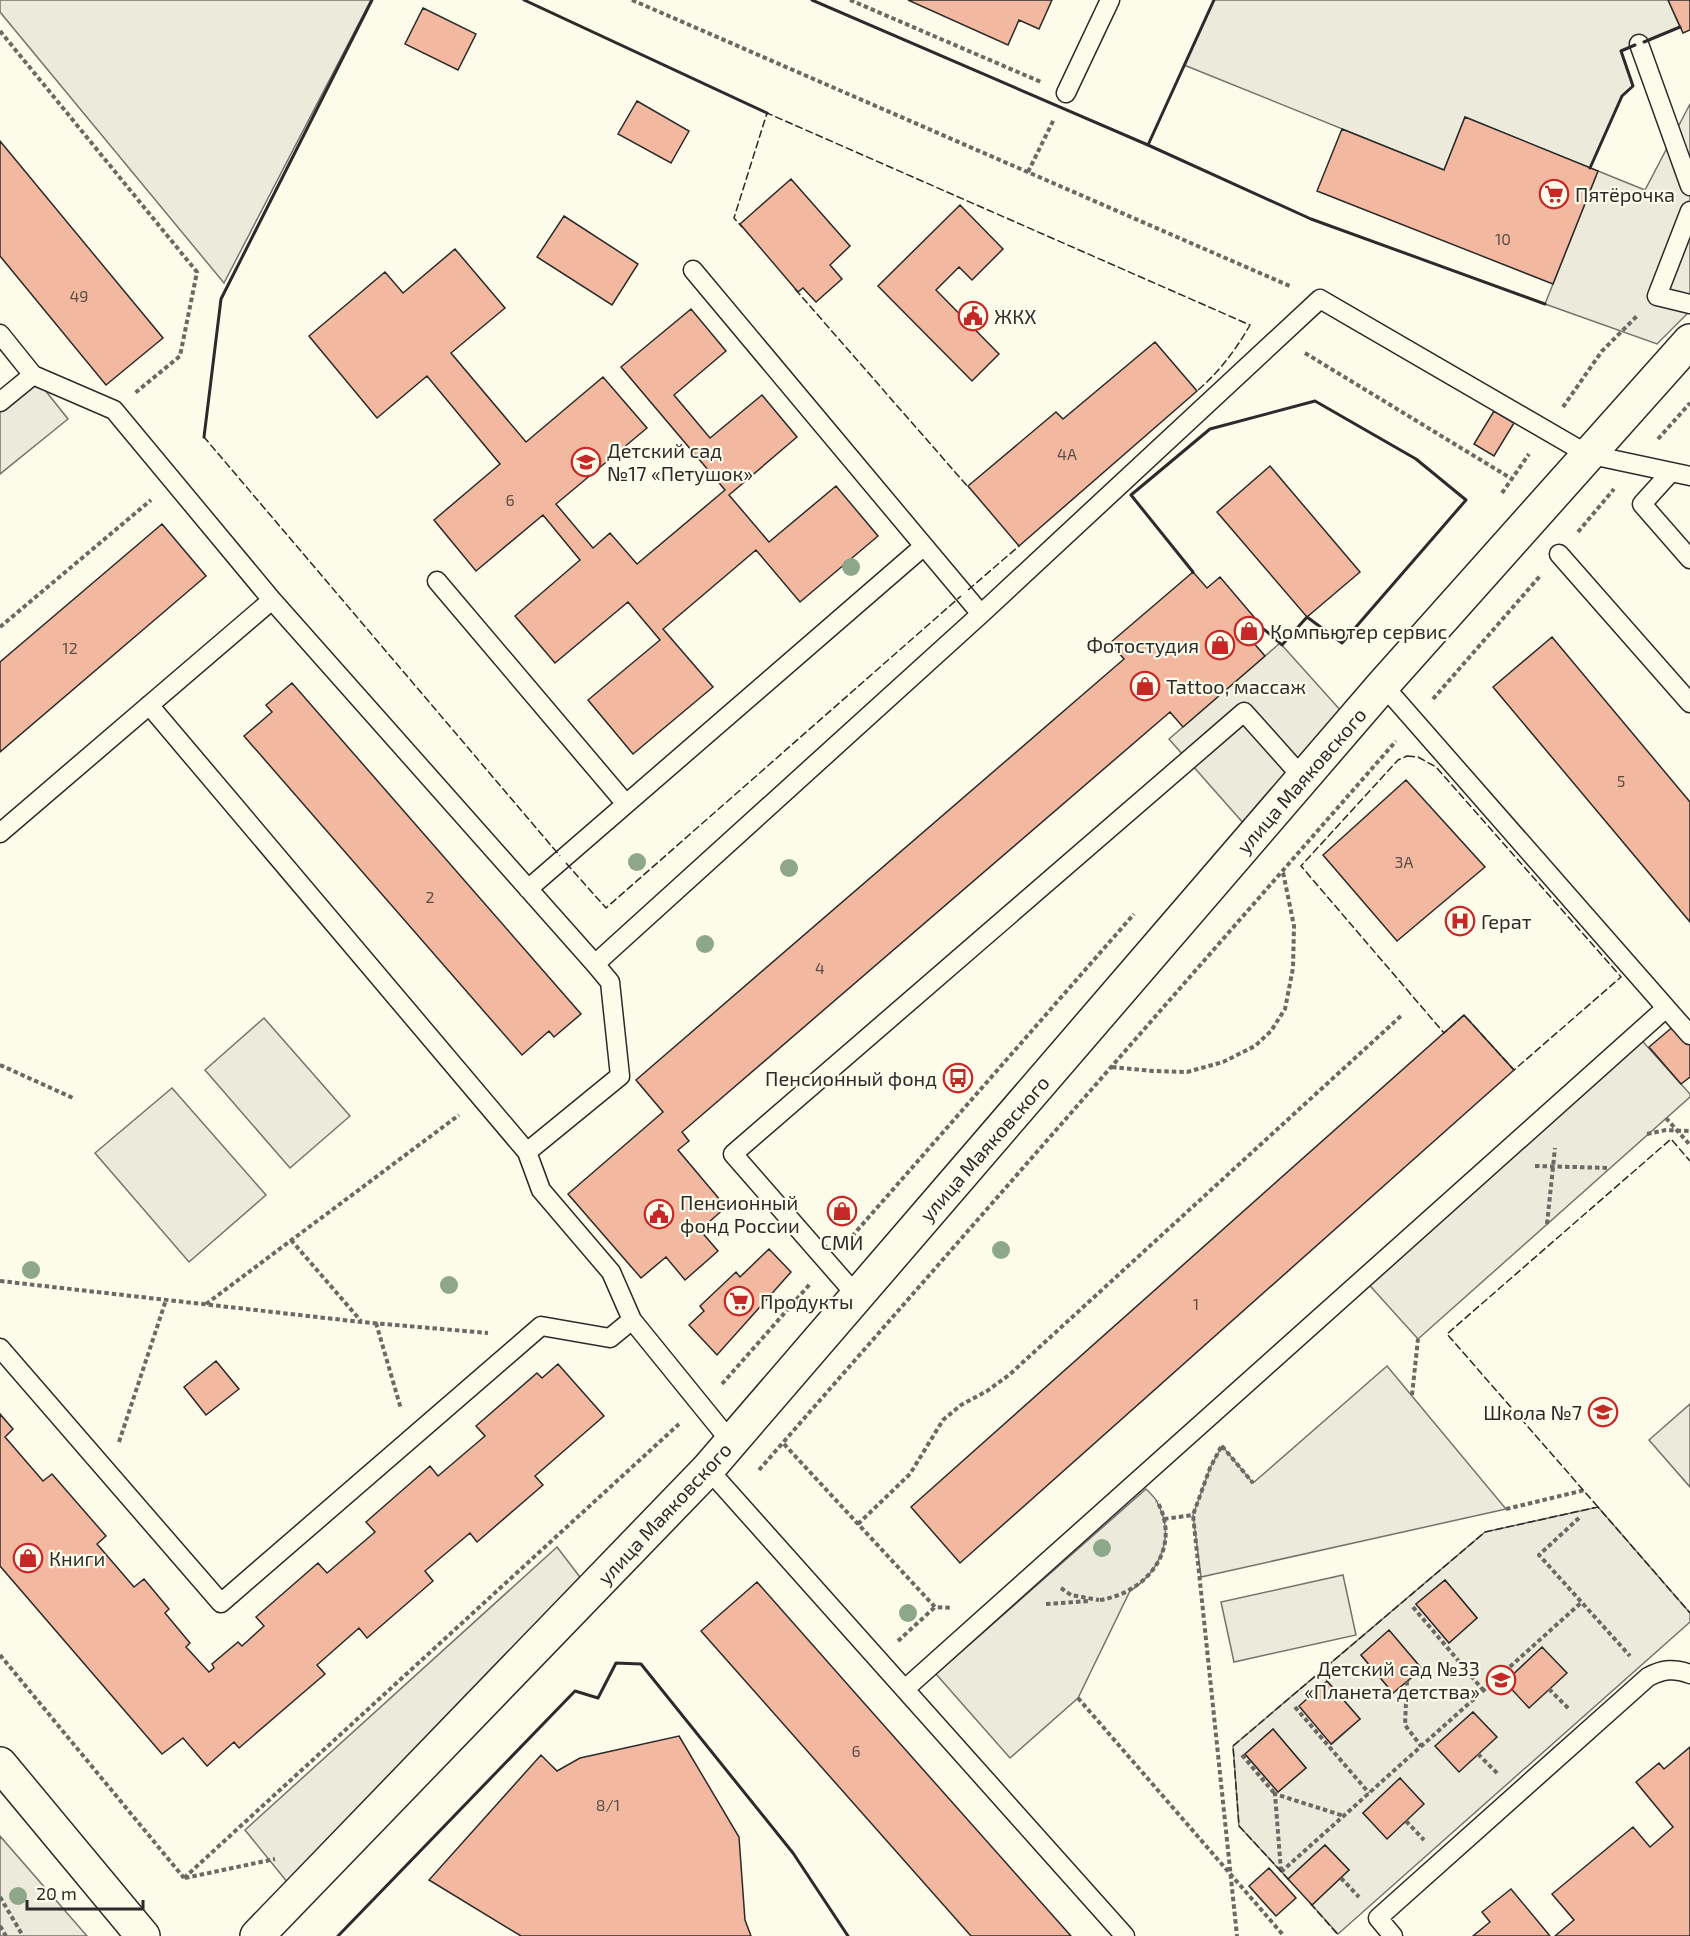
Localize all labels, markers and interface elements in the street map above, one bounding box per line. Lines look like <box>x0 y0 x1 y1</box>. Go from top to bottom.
supermarket icon: Пятёрочка <box>1538 178 1570 210</box>
place label: Пятёрочка <box>1575 182 1675 206</box>
house number: 10 <box>1495 229 1511 248</box>
house number: 49 <box>70 286 89 305</box>
public building icon: ЖКХ <box>957 300 989 332</box>
place label: ЖКХ <box>994 304 1036 328</box>
place label: Детский сад №17 «Петушок» <box>607 438 753 486</box>
house number: 4А <box>1057 444 1077 463</box>
school or university icon: Детский сад №17 «Петушок» <box>570 446 602 478</box>
house number: 6 <box>505 490 515 509</box>
shop icon: Компьютер сервис <box>1233 615 1265 647</box>
place label: Компьютер сервис <box>1270 619 1447 643</box>
shop icon: Фотостудия <box>1204 629 1236 661</box>
place label: Фотостудия <box>1086 633 1199 658</box>
house number: 12 <box>62 638 78 657</box>
shop icon: Tattoo, массаж <box>1129 670 1161 702</box>
place label: Tattoo, массаж <box>1166 674 1306 698</box>
street label: улица Маяковского <box>1231 702 1372 858</box>
house number: 5 <box>1617 771 1625 790</box>
house number: 3А <box>1395 852 1413 871</box>
house number: 2 <box>426 887 435 906</box>
hospital icon: Герат <box>1444 905 1476 937</box>
place label: Герат <box>1481 909 1532 933</box>
house number: 4 <box>815 958 825 977</box>
bus stop icon: Пенсионный фонд <box>942 1062 974 1094</box>
place label: Пенсионный фонд <box>765 1066 937 1090</box>
street label: улица Маяковского <box>914 1070 1055 1226</box>
place label: Пенсионный фонд России <box>680 1190 800 1237</box>
shop icon: СМИ <box>826 1195 858 1227</box>
public building icon: Пенсионный фонд России <box>643 1198 675 1230</box>
place label: СМИ <box>821 1230 863 1254</box>
supermarket icon: Продукты <box>723 1285 755 1317</box>
place label: Продукты <box>760 1289 853 1314</box>
house number: 1 <box>1193 1294 1199 1313</box>
school or university icon: Школа №7 <box>1587 1396 1619 1428</box>
place label: Школа №7 <box>1483 1400 1582 1424</box>
street label: улица Маяковского <box>592 1437 737 1590</box>
shop icon: Книги <box>12 1542 44 1574</box>
place label: Книги <box>49 1546 105 1570</box>
place label: Детский сад №33 «Планета детства» <box>1304 1656 1480 1703</box>
school or university icon: Детский сад №33 «Планета детства» <box>1485 1664 1517 1696</box>
house number: 6 <box>851 1741 861 1760</box>
house number: 8/1 <box>596 1795 620 1814</box>
scale bar <box>27 1873 142 1911</box>
text: 20 m <box>36 1882 77 1904</box>

